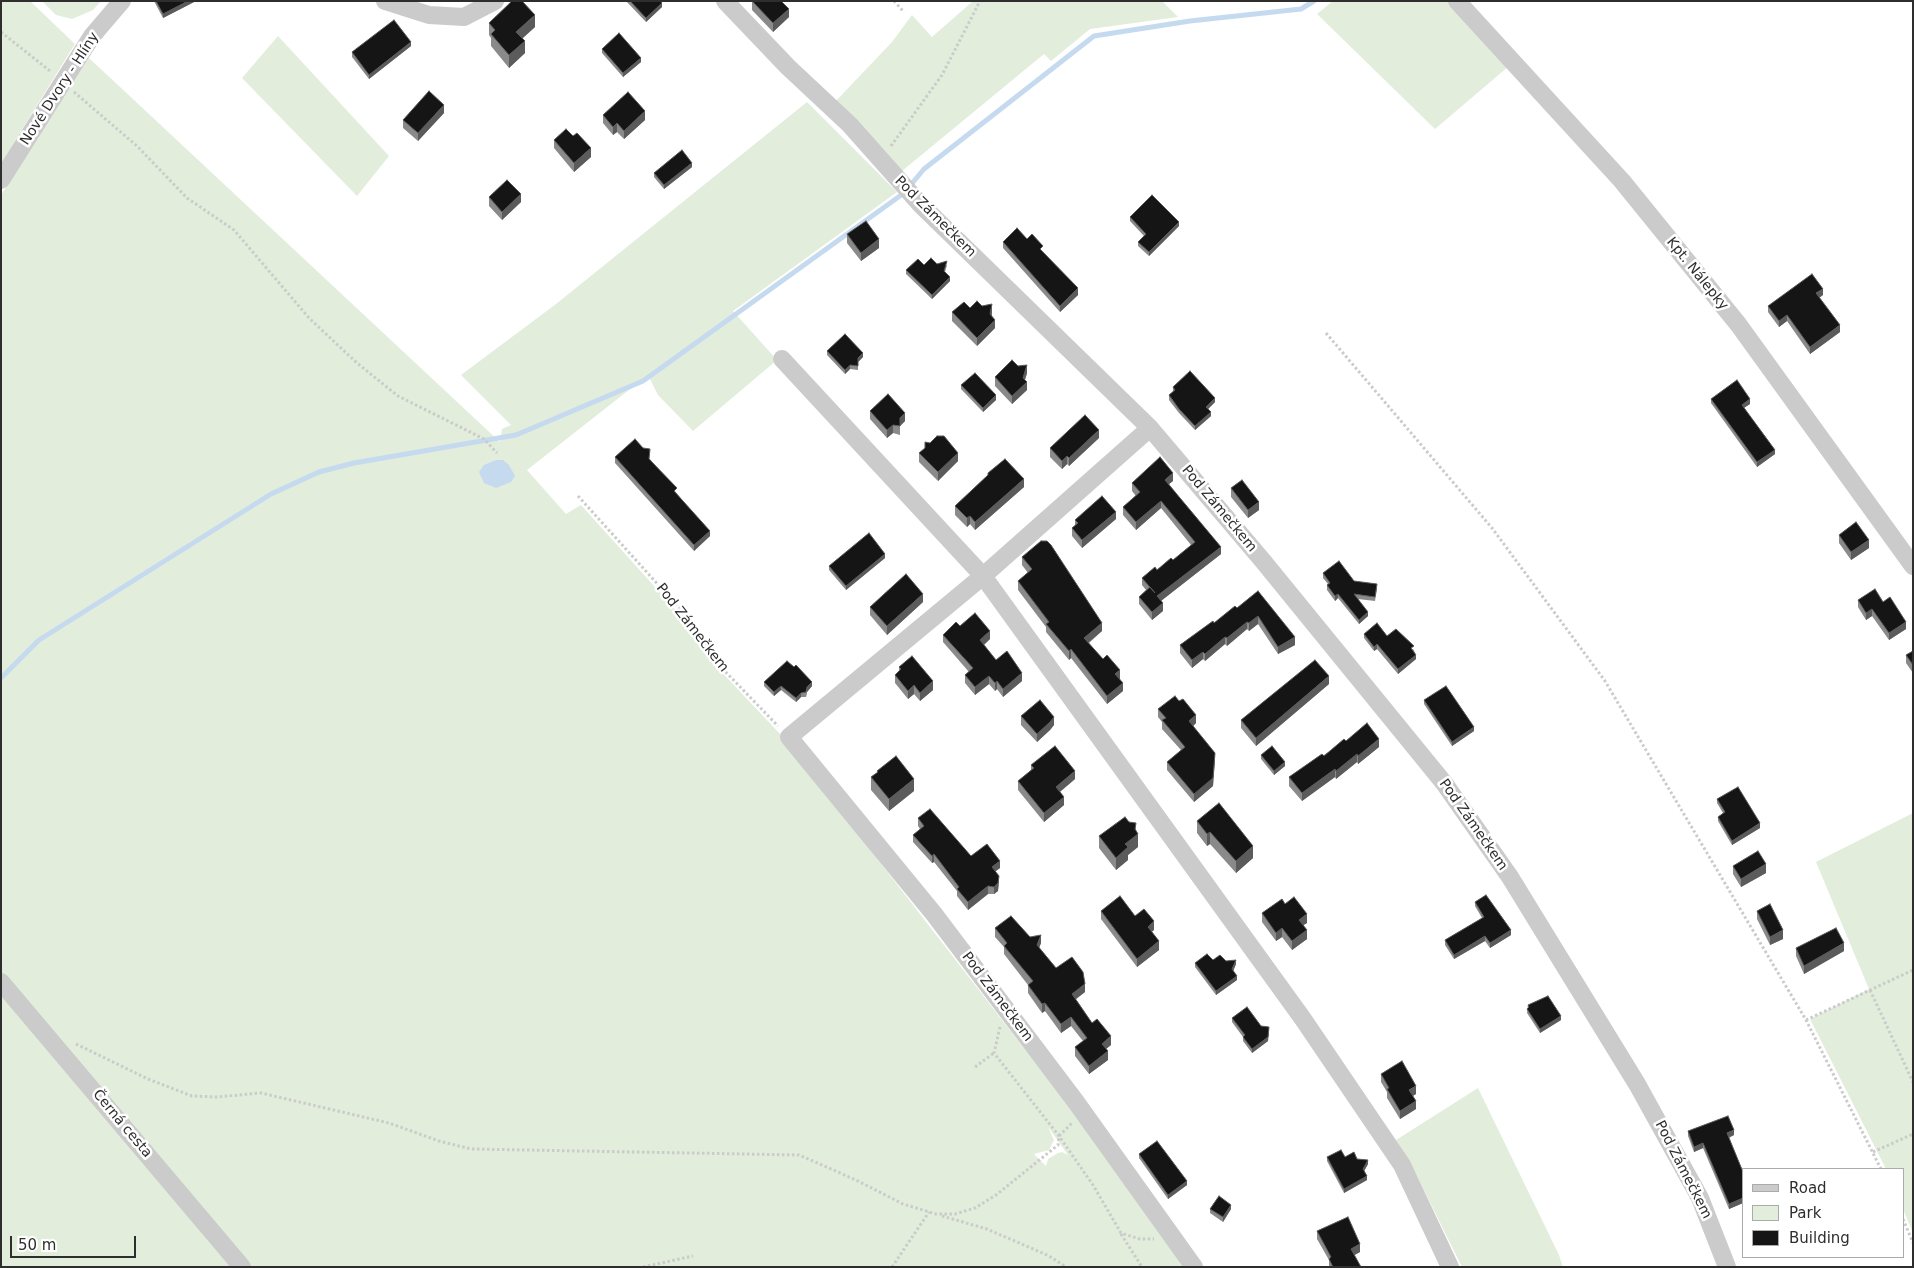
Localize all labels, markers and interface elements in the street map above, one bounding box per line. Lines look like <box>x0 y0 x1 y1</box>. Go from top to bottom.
street label: Nové Dvory - Hlíny <box>17 29 103 149</box>
street label: Pod Zámečkem <box>891 173 979 261</box>
street label: Kpt. Nálepky <box>1663 234 1731 314</box>
street label: Pod Zámečkem <box>1178 462 1260 556</box>
street label: Pod Zámečkem <box>652 580 732 676</box>
street label: Pod Zámečkem <box>1435 776 1511 874</box>
street label: Pod Zámečkem <box>958 949 1036 1045</box>
street label: Černá cesta <box>89 1087 155 1161</box>
street label: Pod Zámečkem <box>1651 1118 1715 1222</box>
legend <box>1742 1168 1904 1258</box>
text: Road <box>1789 1179 1827 1197</box>
text: Park <box>1789 1204 1821 1222</box>
scale bar <box>12 1226 139 1258</box>
text: Building <box>1789 1229 1850 1247</box>
text: 50 m <box>18 1236 56 1254</box>

